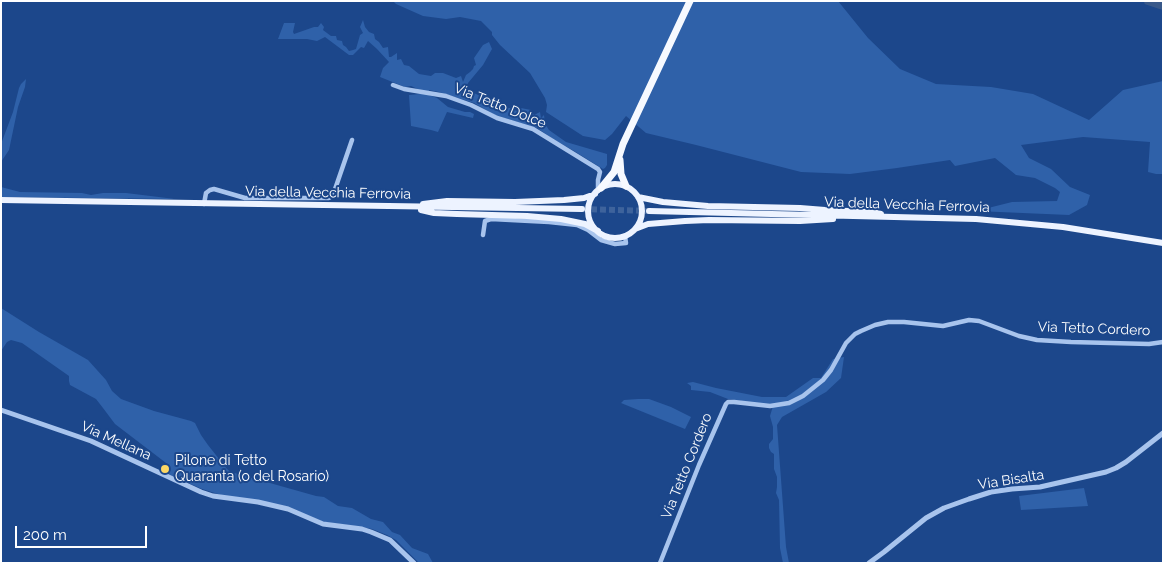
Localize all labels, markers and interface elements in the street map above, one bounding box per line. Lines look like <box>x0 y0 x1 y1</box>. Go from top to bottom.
street label: Via Tetto Dolce <box>451 80 549 132</box>
street label: Via della Vecchia Ferrovia <box>245 183 411 203</box>
street label: Via della Vecchia Ferrovia <box>824 194 990 216</box>
street label: Via Tetto Cordero <box>1037 319 1151 339</box>
street label: Via Tetto Cordero <box>658 411 716 521</box>
street label: Via Mellana <box>78 418 154 464</box>
place label: Pilone di Tetto Quaranta (o del Rosario) <box>175 453 329 486</box>
marker: Pilone di Tetto Quaranta (o del Rosario) <box>159 463 171 475</box>
street label: Via Bisalta <box>977 466 1045 494</box>
scale bar <box>18 516 150 548</box>
text: 200 m <box>23 526 67 544</box>

